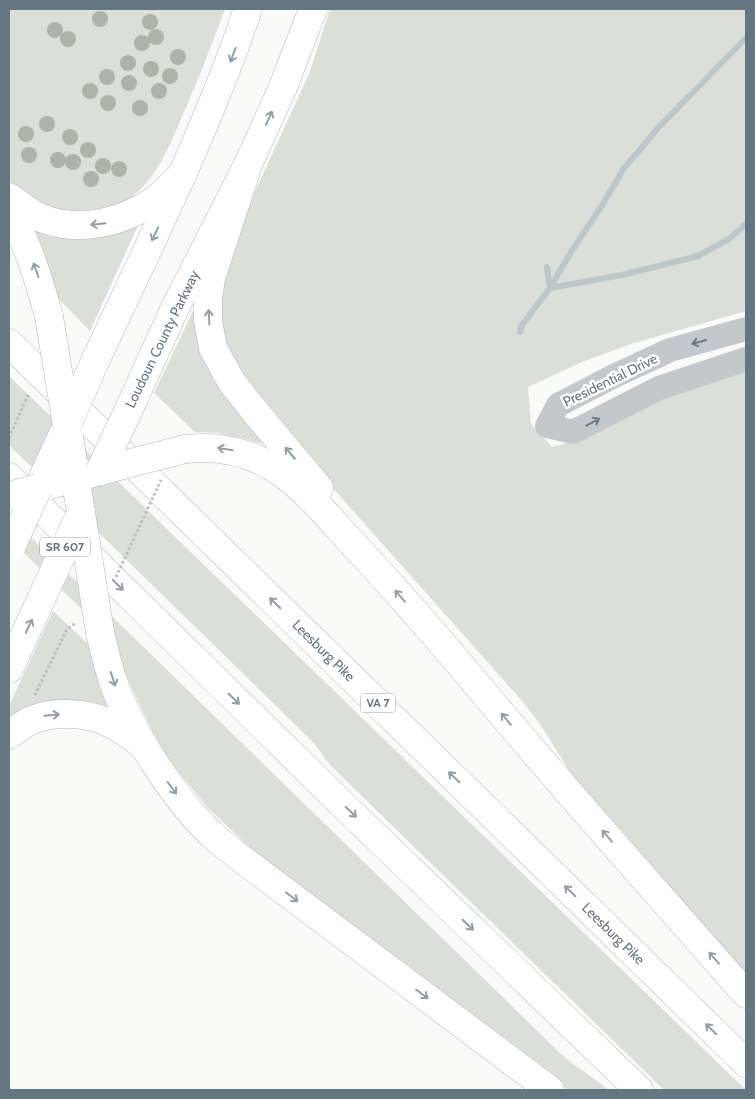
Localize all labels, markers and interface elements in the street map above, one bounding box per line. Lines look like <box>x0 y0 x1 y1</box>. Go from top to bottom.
one-way arrow <box>228 47 237 62</box>
one-way arrow <box>265 111 275 126</box>
one-way arrow <box>90 219 106 229</box>
one-way arrow <box>150 226 159 241</box>
one-way arrow <box>31 263 40 279</box>
street label: Loudoun County Parkway <box>121 267 203 411</box>
one-way arrow <box>204 309 213 325</box>
one-way arrow <box>692 338 708 348</box>
street label: Presidential Drive <box>560 349 660 411</box>
one-way arrow <box>585 417 600 427</box>
one-way arrow <box>217 444 233 454</box>
one-way arrow <box>284 447 295 460</box>
road number: SR 607 <box>40 538 90 556</box>
one-way arrow <box>112 579 125 591</box>
one-way arrow <box>394 589 406 602</box>
one-way arrow <box>269 597 281 609</box>
street label: Leesburg Pike <box>289 616 359 685</box>
one-way arrow <box>25 619 34 634</box>
one-way arrow <box>109 671 118 687</box>
one-way arrow <box>228 693 240 705</box>
road number: VA 7 <box>360 694 396 712</box>
one-way arrow <box>44 711 60 720</box>
one-way arrow <box>501 713 512 726</box>
one-way arrow <box>448 771 460 783</box>
one-way arrow <box>167 781 178 794</box>
one-way arrow <box>344 806 357 818</box>
one-way arrow <box>601 829 613 842</box>
one-way arrow <box>564 885 577 897</box>
one-way arrow <box>285 891 298 902</box>
street label: Leesburg Pike <box>578 899 649 968</box>
one-way arrow <box>461 919 474 931</box>
one-way arrow <box>708 951 720 964</box>
one-way arrow <box>415 989 429 999</box>
one-way arrow <box>705 1023 717 1035</box>

